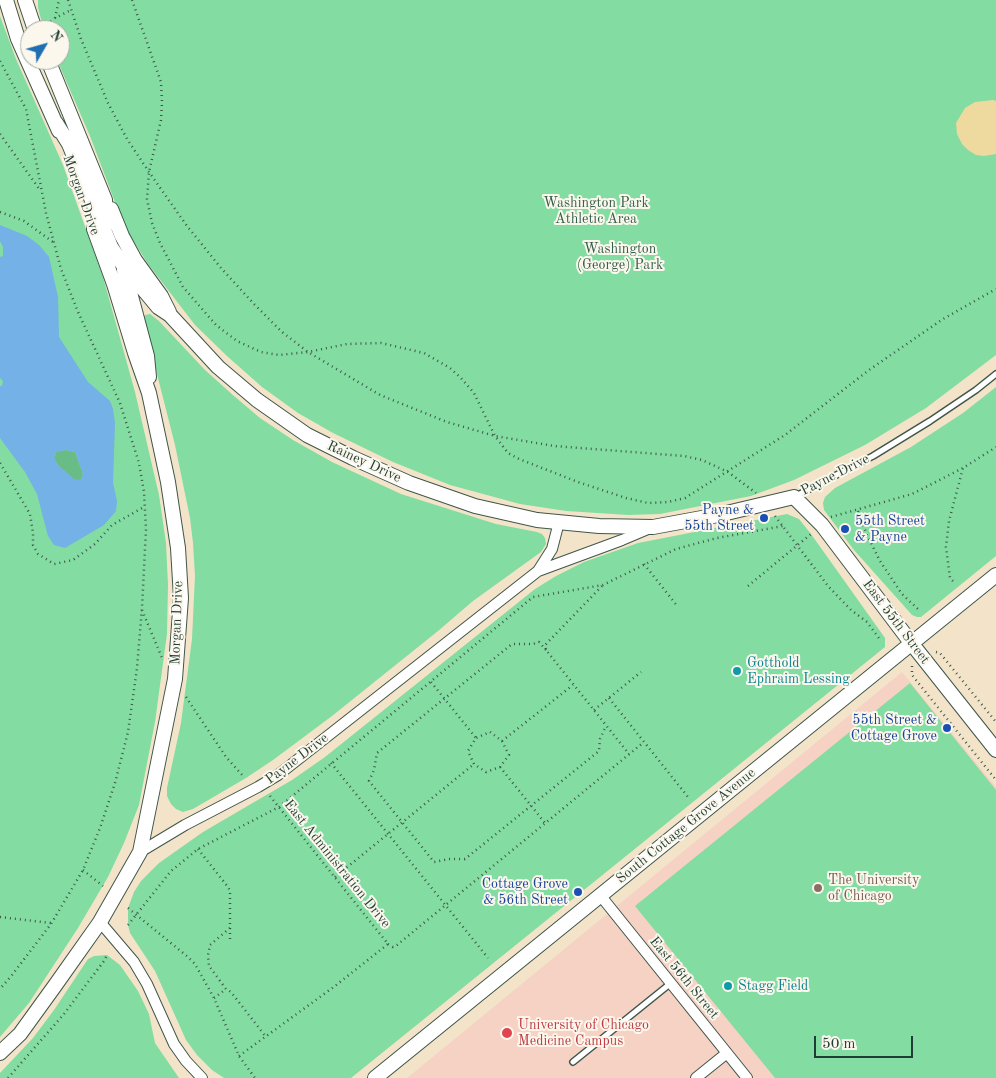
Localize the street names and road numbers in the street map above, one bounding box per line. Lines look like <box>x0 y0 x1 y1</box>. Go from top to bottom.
street label: Morgan Drive <box>59 153 103 237</box>
street label: Rainey Drive <box>324 438 404 486</box>
street label: Payne Drive <box>798 451 872 499</box>
street label: East 55th Street <box>859 577 933 667</box>
street label: Morgan Drive <box>167 581 187 665</box>
street label: Payne Drive <box>262 730 332 788</box>
street label: South Cottage Grove Avenue <box>613 765 759 887</box>
street label: East Administration Drive <box>280 797 394 931</box>
street label: East 56th Street <box>646 933 722 1023</box>

